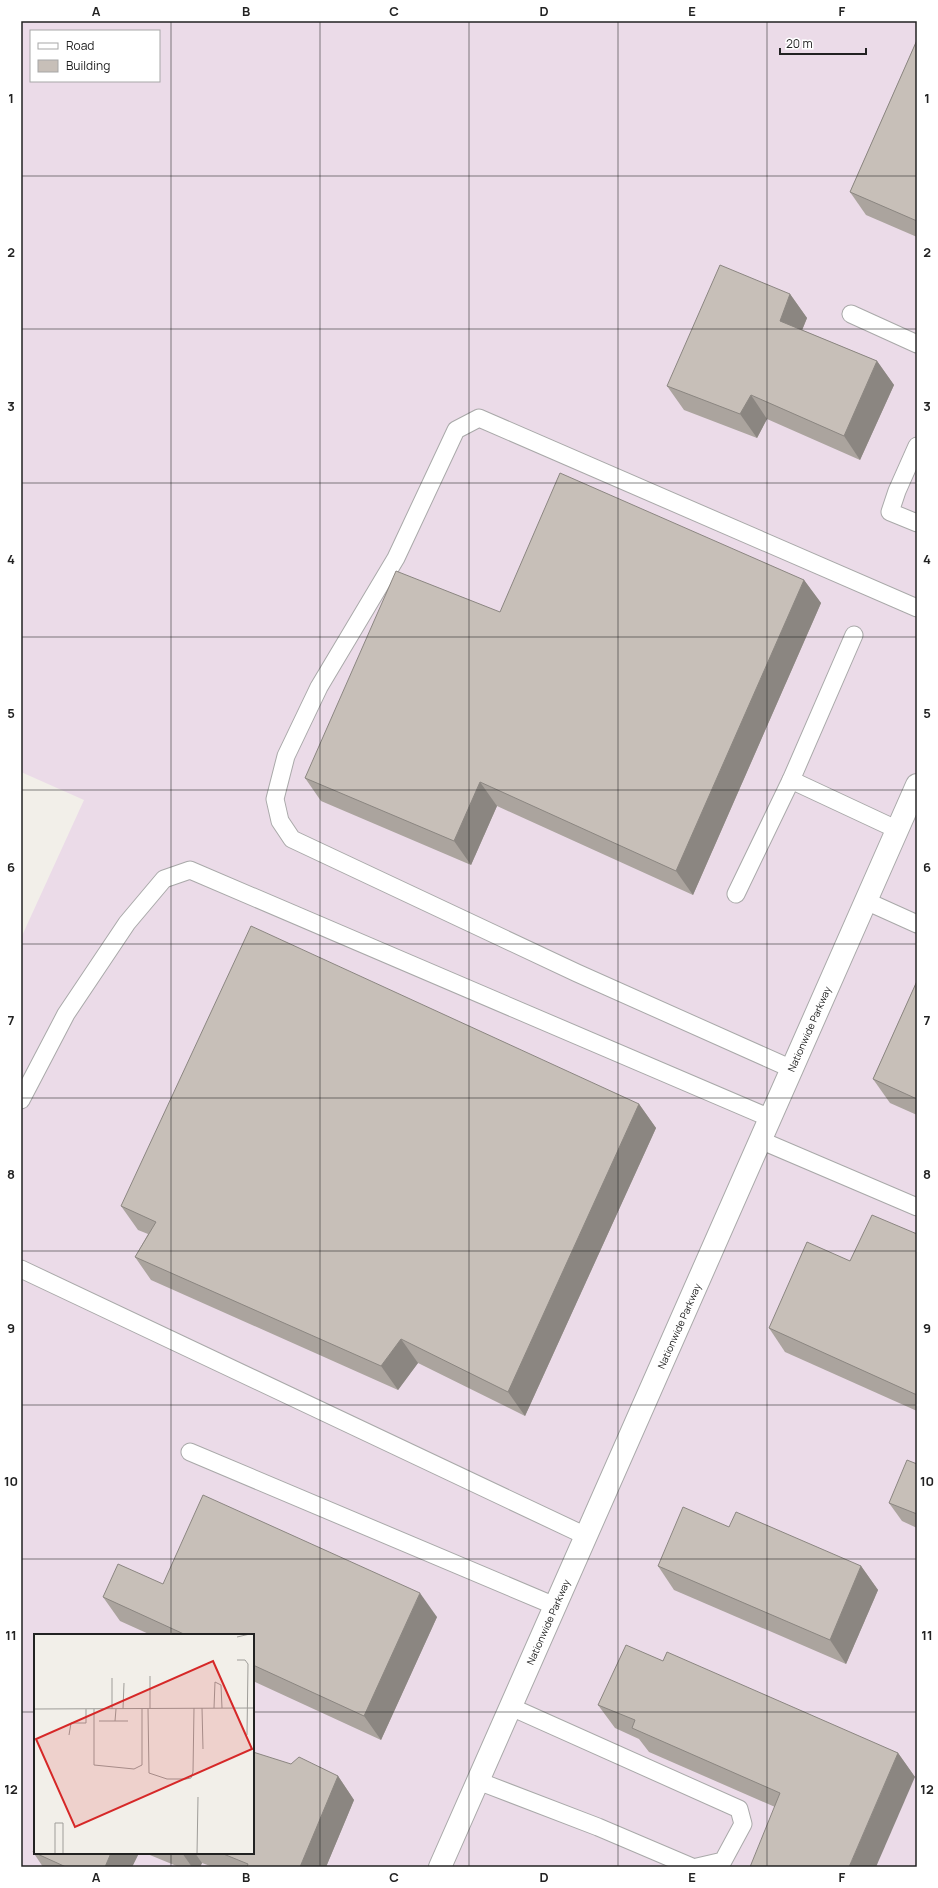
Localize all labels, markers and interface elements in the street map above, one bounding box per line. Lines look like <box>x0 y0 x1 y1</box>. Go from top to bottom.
text: A <box>92 2 101 20</box>
text: B <box>242 2 250 20</box>
text: C <box>389 2 399 20</box>
text: D <box>539 2 549 20</box>
text: E <box>688 2 696 20</box>
text: F <box>839 2 846 20</box>
legend <box>30 30 160 82</box>
scale bar <box>780 30 866 56</box>
text: 20 m <box>786 35 813 52</box>
text: Road <box>66 37 94 54</box>
text: Building <box>66 57 110 74</box>
text: 1 <box>8 89 14 107</box>
text: 1 <box>924 89 930 107</box>
text: 2 <box>7 243 15 261</box>
text: 2 <box>923 243 931 261</box>
text: 3 <box>7 397 15 415</box>
text: 3 <box>923 397 931 415</box>
text: 4 <box>7 550 15 568</box>
text: 4 <box>923 550 931 568</box>
text: 5 <box>7 704 15 722</box>
text: 5 <box>923 704 931 722</box>
text: 6 <box>7 858 15 876</box>
text: 6 <box>923 858 931 876</box>
street label: Nationwide Parkway <box>784 983 834 1074</box>
text: 7 <box>8 1011 15 1029</box>
text: 7 <box>924 1011 931 1029</box>
text: 8 <box>7 1165 15 1183</box>
text: 8 <box>923 1165 931 1183</box>
street label: Nationwide Parkway <box>654 1280 704 1371</box>
text: 9 <box>7 1319 15 1337</box>
text: 9 <box>923 1319 931 1337</box>
text: 10 <box>4 1472 18 1490</box>
text: 10 <box>920 1472 934 1490</box>
street label: Nationwide Parkway <box>523 1576 573 1667</box>
text: 11 <box>5 1626 17 1644</box>
text: 11 <box>921 1626 933 1644</box>
inset map <box>34 1634 254 1854</box>
text: 12 <box>4 1780 18 1798</box>
text: 12 <box>920 1780 934 1798</box>
text: A <box>92 1868 101 1886</box>
text: B <box>242 1868 250 1886</box>
text: C <box>389 1868 399 1886</box>
text: D <box>539 1868 549 1886</box>
text: E <box>688 1868 696 1886</box>
text: F <box>839 1868 846 1886</box>

